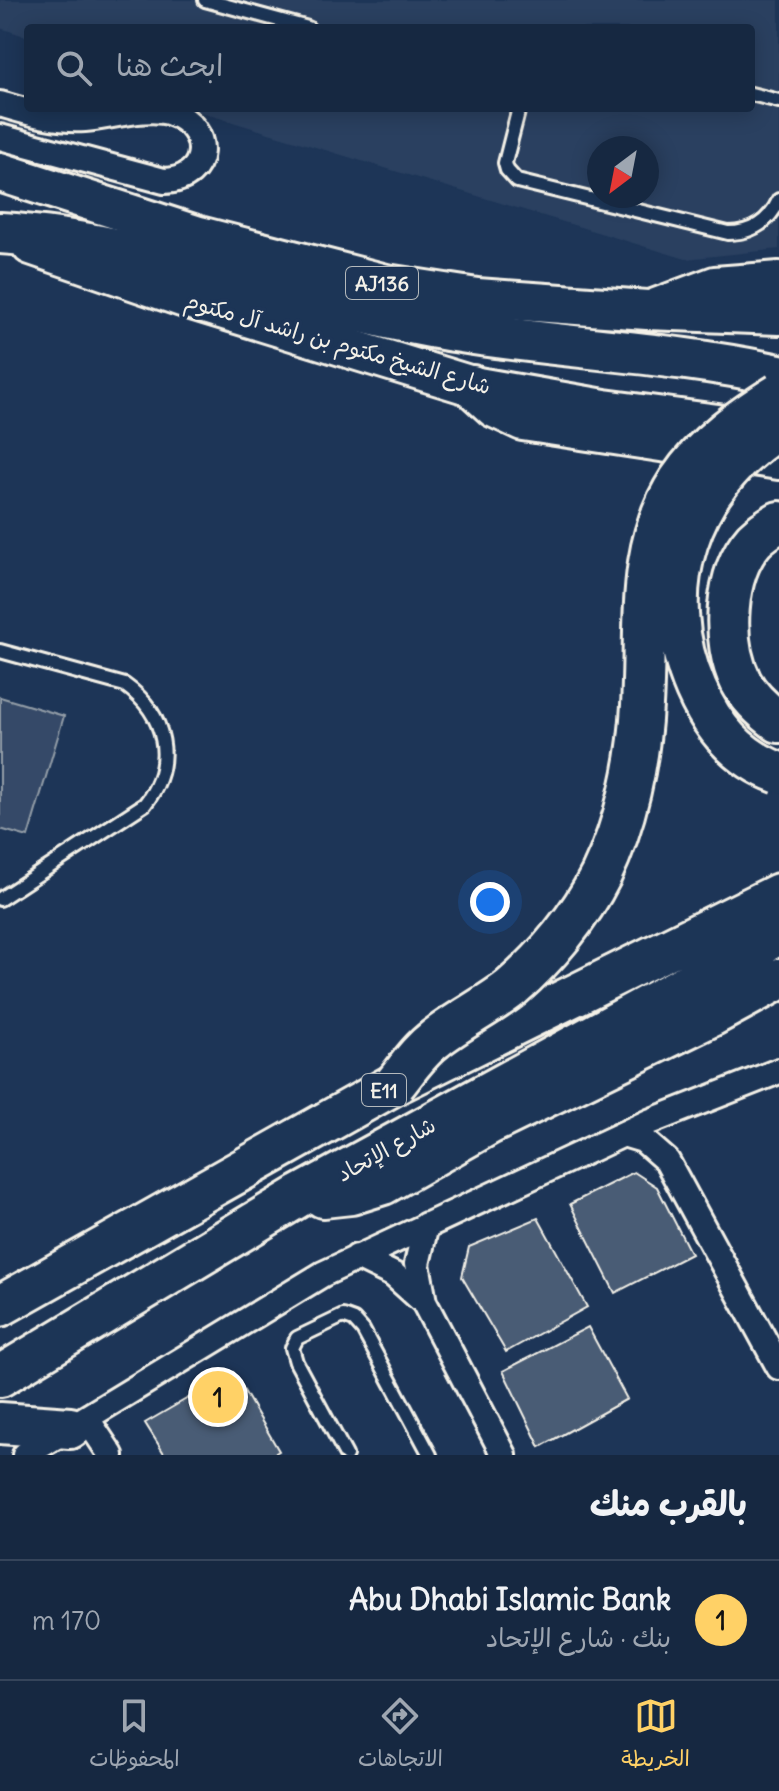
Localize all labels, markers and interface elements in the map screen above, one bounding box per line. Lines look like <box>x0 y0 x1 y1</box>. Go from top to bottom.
search box <box>24 24 755 112</box>
icon: search <box>52 46 96 90</box>
text: ابحث هنا <box>116 46 223 84</box>
north arrow <box>587 136 659 208</box>
road number: AJ136 <box>346 267 418 299</box>
street label: شارع الشيخ مكتوم بن راشد آل مكتوم <box>181 286 494 404</box>
your location <box>470 882 510 922</box>
road number: E11 <box>362 1074 406 1106</box>
street label: شارع الإتحاد <box>332 1110 441 1189</box>
pin: 1 <box>192 1367 244 1427</box>
text: بالقرب منك <box>590 1482 747 1525</box>
text: Abu Dhabi Islamic Bank <box>349 1580 671 1618</box>
text: 170 m <box>32 1604 101 1637</box>
text: 1 <box>716 1604 726 1637</box>
text: بنك · شارع الإتحاد <box>486 1621 671 1654</box>
tab: المحفوظات <box>89 1694 180 1778</box>
tab: الاتجاهات <box>358 1694 443 1778</box>
tab: الخريطة <box>621 1694 690 1778</box>

